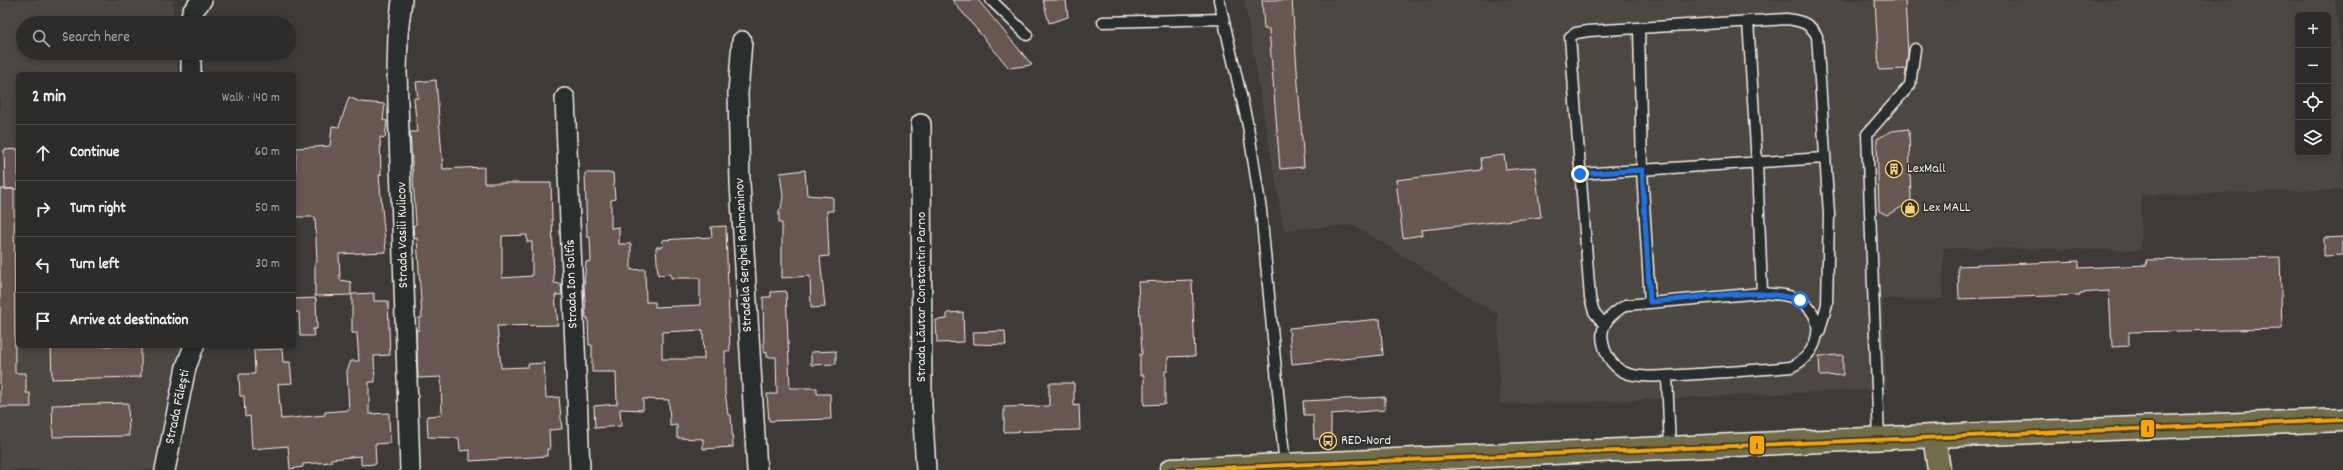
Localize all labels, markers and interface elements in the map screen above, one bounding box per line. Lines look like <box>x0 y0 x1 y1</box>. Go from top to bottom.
map controls <box>2295 12 2331 156</box>
button: + <box>2295 12 2331 48</box>
search box <box>16 16 296 60</box>
icon: search <box>30 27 52 49</box>
text: Search here <box>62 27 130 49</box>
button: − <box>2295 48 2331 84</box>
button: locate <box>2295 84 2331 120</box>
text: 2 min <box>32 86 66 110</box>
text: Walk · 140 m <box>222 89 280 108</box>
button: layers <box>2295 120 2331 156</box>
icon: ahead <box>32 142 54 164</box>
text: Continue <box>70 142 119 164</box>
text: 60 m <box>255 143 280 162</box>
building icon: LexMall <box>1884 159 1904 179</box>
place label: LexMall <box>1907 159 1946 179</box>
route end <box>1571 165 1589 183</box>
street label: Stradela Serghei Rahmaninov <box>730 177 758 333</box>
street label: Strada Vasili Kulicov <box>392 181 414 288</box>
icon: right <box>32 198 54 220</box>
text: Turn right <box>70 198 126 220</box>
shop icon: Lex MALL <box>1900 198 1920 218</box>
place label: Lex MALL <box>1923 198 1971 218</box>
text: 50 m <box>255 199 280 218</box>
street label: Strada Lăutar Constantin Parno <box>912 212 932 382</box>
street label: Strada Ion Soltîs <box>560 239 584 329</box>
icon: left <box>32 254 54 276</box>
text: Turn left <box>70 254 119 276</box>
text: 30 m <box>255 255 280 274</box>
route start <box>1791 291 1809 309</box>
icon: arrive <box>32 310 54 332</box>
text: Arrive at destination <box>70 310 188 332</box>
street label: Strada Fălești <box>160 367 196 446</box>
line badge: 1 <box>2140 419 2155 438</box>
text: 1 <box>2147 422 2149 438</box>
bus stop icon: RED-Nord <box>1318 431 1338 451</box>
place label: RED-Nord <box>1341 431 1391 451</box>
line badge: 1 <box>1749 435 1765 455</box>
text: 1 <box>1756 439 1758 455</box>

